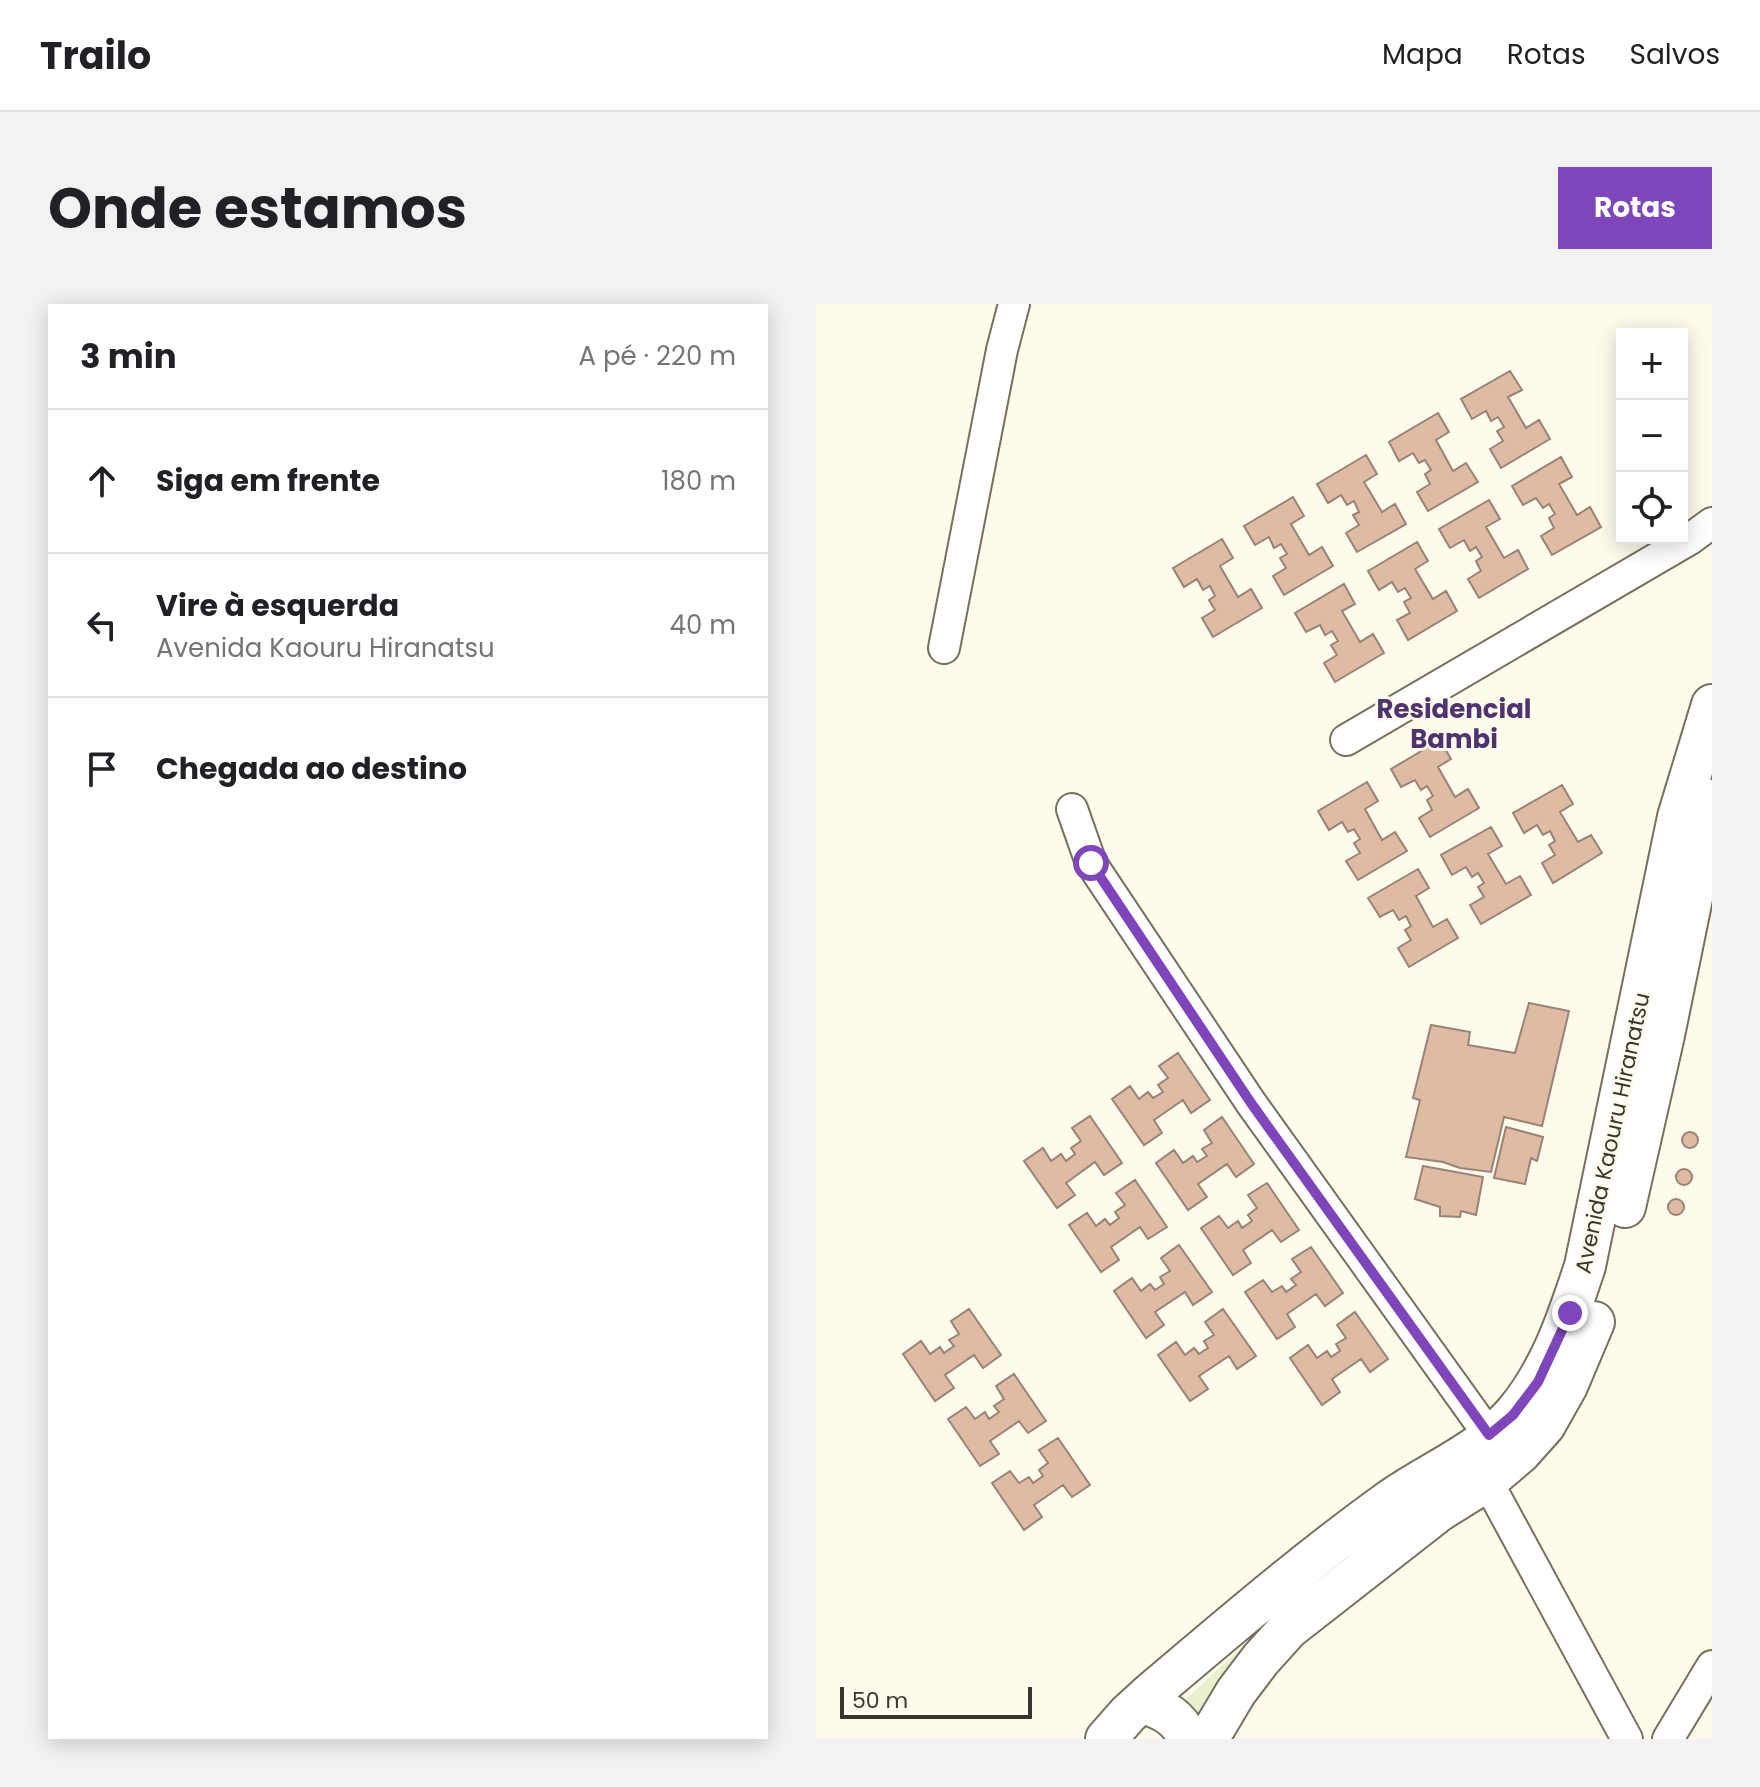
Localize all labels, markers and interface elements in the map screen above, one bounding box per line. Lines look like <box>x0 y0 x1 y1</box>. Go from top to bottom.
text: Trailo <box>40 29 151 82</box>
text: Mapa <box>1382 35 1463 74</box>
text: Rotas <box>1507 35 1586 74</box>
text: Salvos <box>1630 35 1720 74</box>
button: Rotas <box>1558 167 1712 249</box>
text: Onde estamos <box>48 169 467 248</box>
map controls <box>1616 328 1688 544</box>
button: + <box>1616 328 1688 400</box>
text: 3 min <box>80 332 177 380</box>
text: A pé · 220 m <box>578 338 736 374</box>
button: − <box>1616 400 1688 472</box>
icon: ahead <box>80 459 124 503</box>
text: Siga em frente <box>156 459 380 502</box>
text: 180 m <box>661 463 736 499</box>
button: locate <box>1616 472 1688 544</box>
text: Vire à esquerda <box>156 584 399 627</box>
icon: left <box>80 603 124 647</box>
text: 40 m <box>670 607 736 643</box>
text: Avenida Kaouru Hiranatsu <box>156 630 495 666</box>
district label: Residencial Bambi <box>1376 691 1532 757</box>
icon: arrive <box>80 747 124 791</box>
text: Chegada ao destino <box>156 747 467 790</box>
route start <box>1073 845 1109 881</box>
street label: Avenida Kaouru Hiranatsu <box>1568 990 1657 1276</box>
route end <box>1552 1295 1588 1331</box>
scale bar <box>840 1683 1032 1719</box>
text: 50 m <box>852 1685 908 1716</box>

